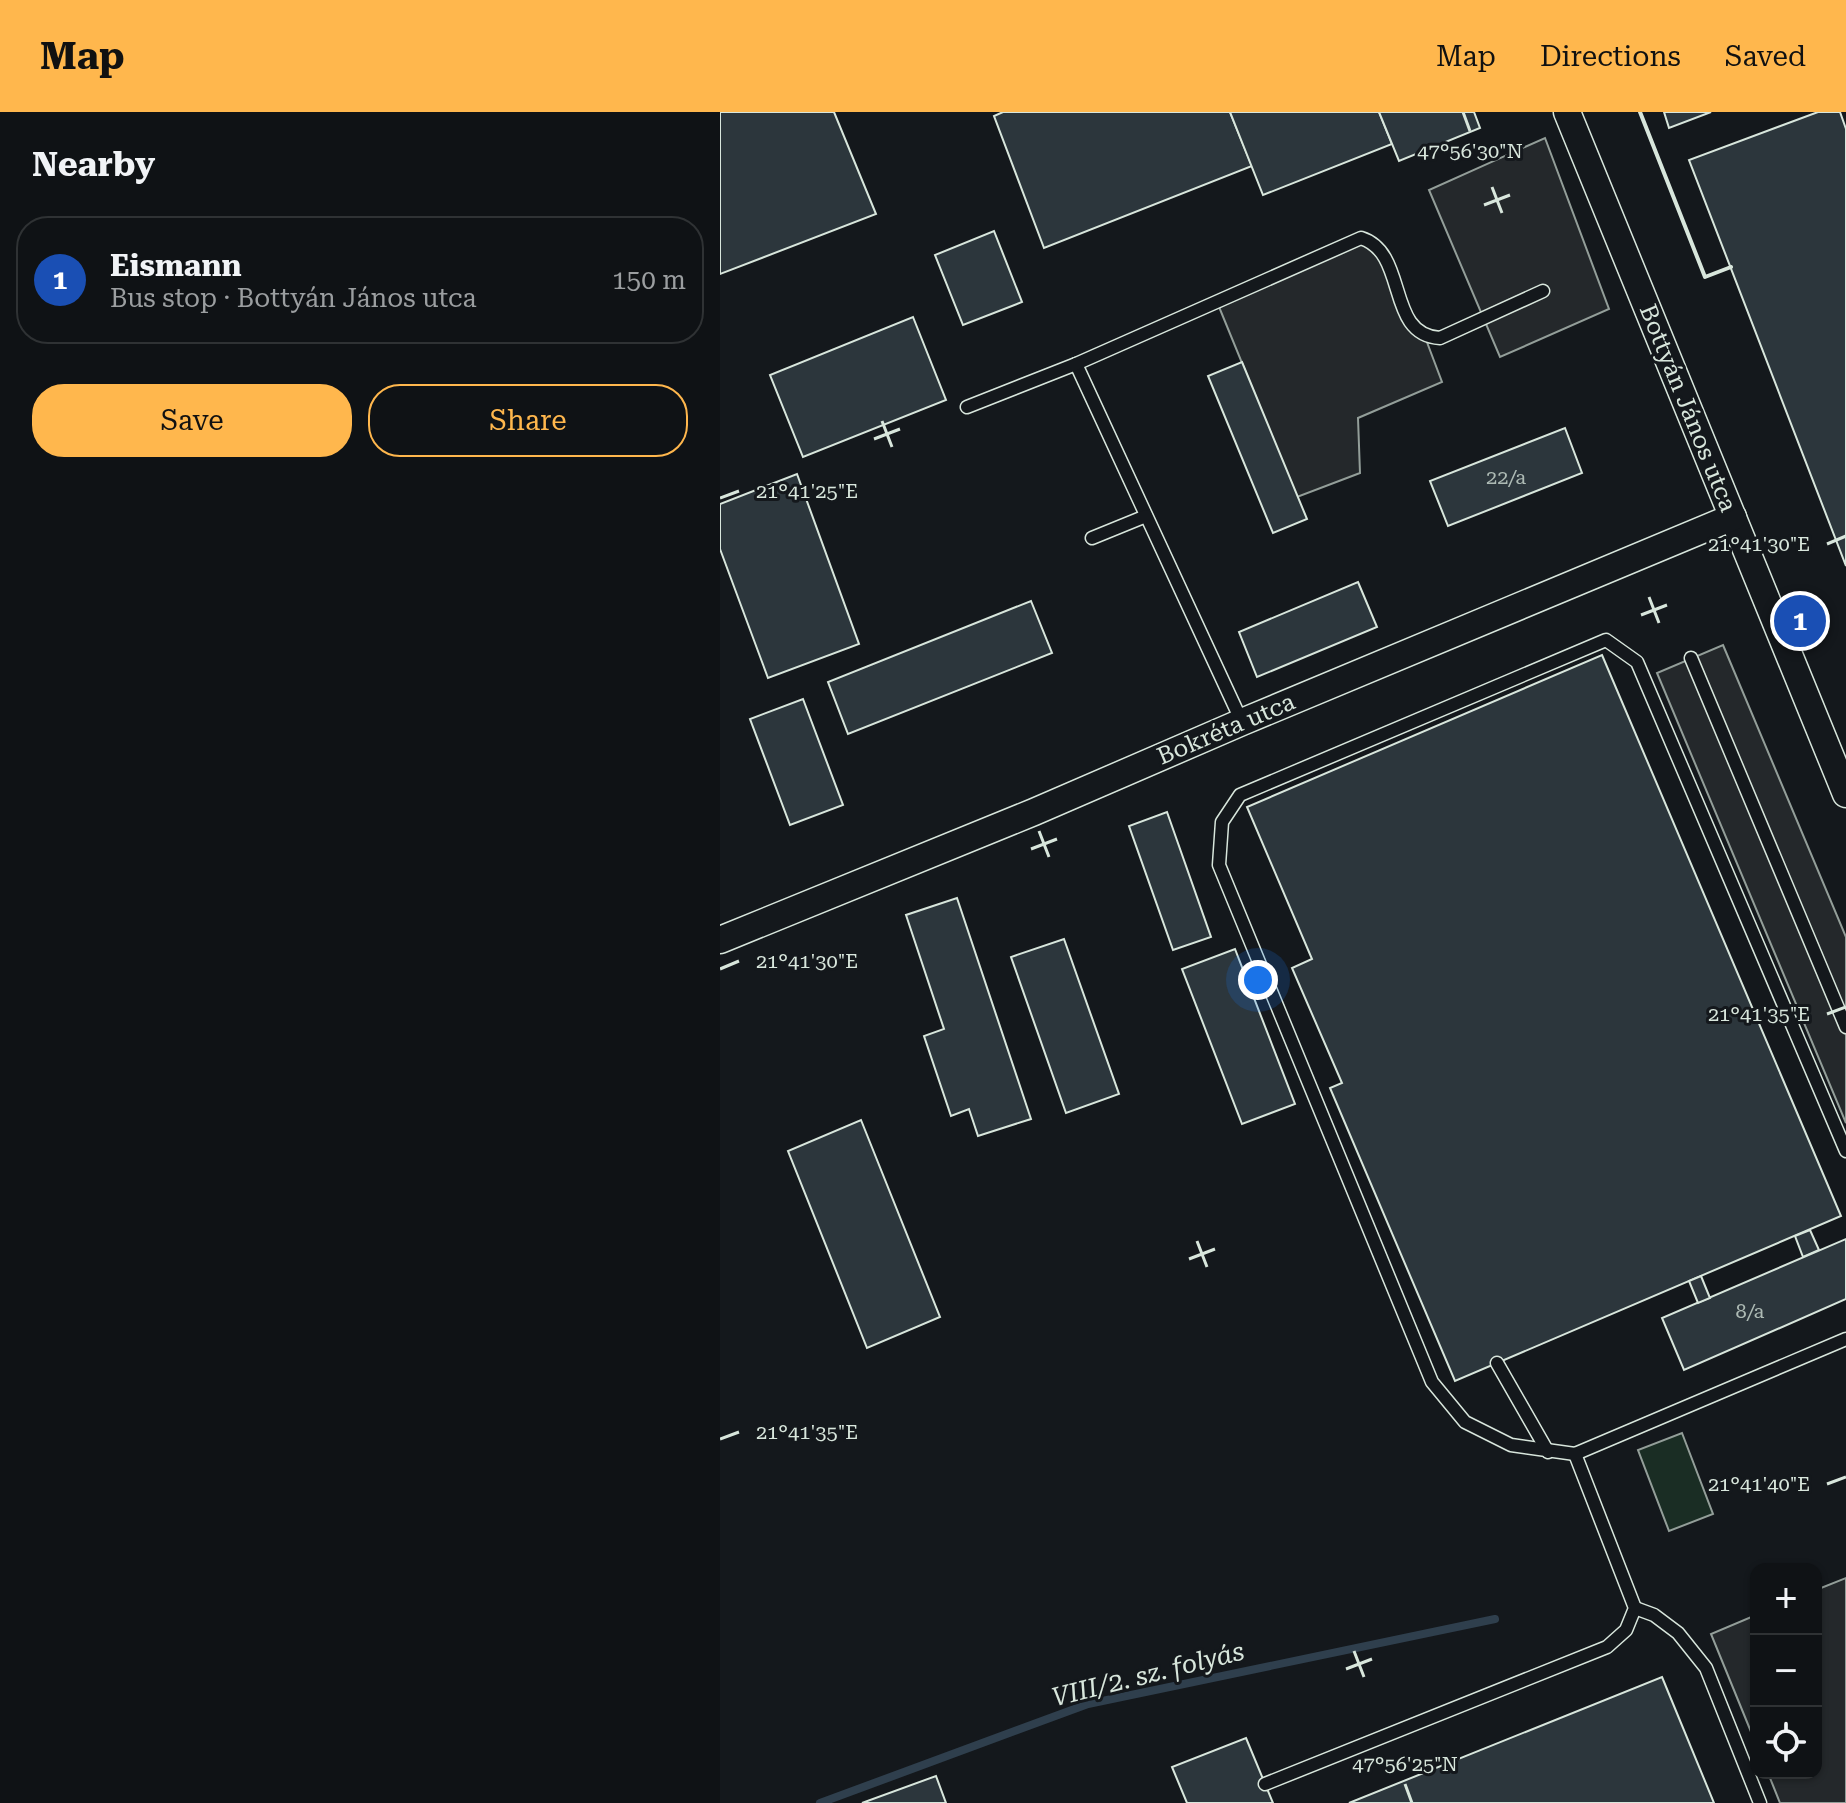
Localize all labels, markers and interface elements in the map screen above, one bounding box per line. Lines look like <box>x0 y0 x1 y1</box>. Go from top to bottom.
text: Map <box>40 34 125 78</box>
text: Map <box>1436 40 1496 73</box>
text: Directions <box>1540 40 1681 73</box>
text: Saved <box>1725 40 1806 73</box>
text: 47°56'30"N <box>1417 139 1523 163</box>
text: Nearby <box>32 144 155 184</box>
text: Eismann <box>110 248 242 283</box>
text: 1 <box>53 265 67 295</box>
text: 150 m <box>612 265 686 295</box>
text: Bus stop · Bottyán János utca <box>110 283 477 313</box>
street label: Bottyán János utca <box>1634 300 1742 516</box>
button: Save <box>32 384 352 457</box>
button: Share <box>368 384 688 457</box>
house number: 22/a <box>1486 465 1526 489</box>
text: 21°41'25"E <box>756 479 858 503</box>
text: 21°41'30"E <box>1708 532 1810 556</box>
pin: 1 <box>1774 591 1826 651</box>
street label: Bokréta utca <box>1153 687 1299 771</box>
text: 21°41'30"E <box>756 949 858 973</box>
your location <box>1238 960 1278 1000</box>
text: 21°41'35"E <box>1708 1002 1810 1026</box>
house number: 8/a <box>1736 1299 1765 1323</box>
text: 21°41'35"E <box>756 1420 858 1444</box>
text: 21°41'40"E <box>1708 1472 1810 1496</box>
map controls <box>1750 1563 1822 1779</box>
button: + <box>1750 1563 1822 1635</box>
button: − <box>1750 1635 1822 1707</box>
water label: VIII/2. sz. folyás <box>1049 1636 1247 1712</box>
button: locate <box>1750 1707 1822 1779</box>
text: 47°56'25"N <box>1352 1752 1458 1776</box>

